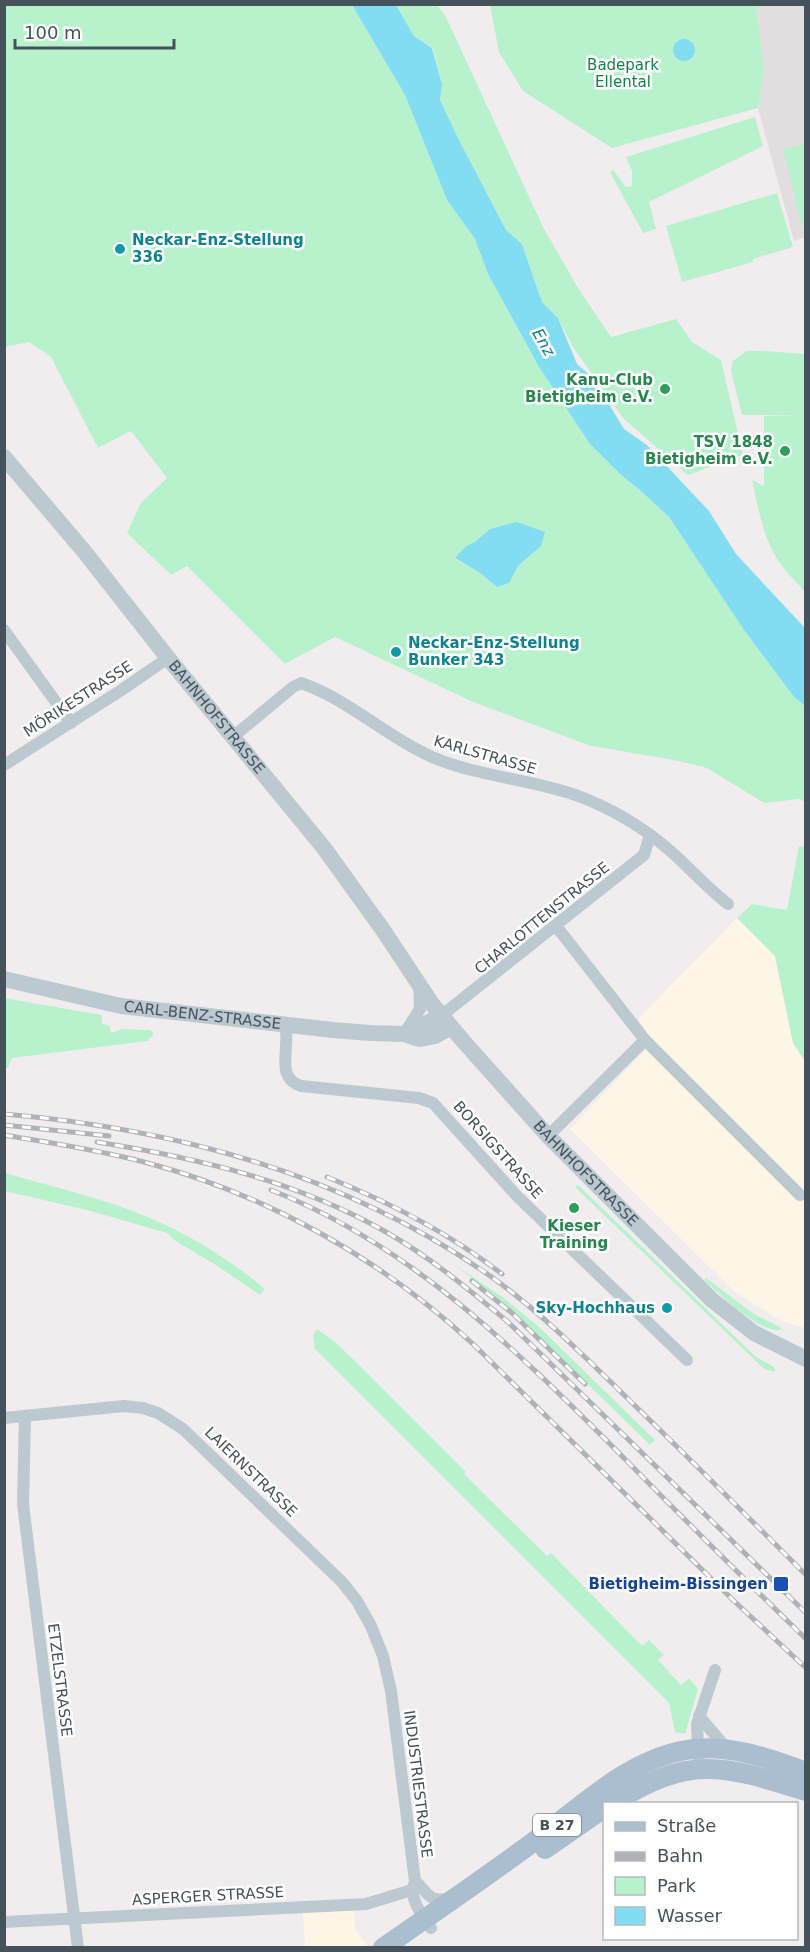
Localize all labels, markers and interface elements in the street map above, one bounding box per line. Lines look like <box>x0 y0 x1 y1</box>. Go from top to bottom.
scale bar <box>15 12 174 50</box>
text: 100 m <box>24 22 82 43</box>
park label: Badepark Ellental <box>587 56 659 91</box>
place label: Neckar-Enz-Stellung 336 <box>132 231 304 266</box>
marker: Neckar-Enz-Stellung 336 <box>113 242 127 256</box>
water label: Enz <box>528 325 559 360</box>
place label: Kanu-Club Bietigheim e.V. <box>525 371 653 406</box>
marker: Kanu-Club Bietigheim e.V. <box>658 382 672 396</box>
place label: TSV 1848 Bietigheim e.V. <box>645 433 773 468</box>
marker: TSV 1848 Bietigheim e.V. <box>778 444 792 458</box>
place label: Neckar-Enz-Stellung Bunker 343 <box>408 634 580 669</box>
marker: Neckar-Enz-Stellung Bunker 343 <box>389 645 403 659</box>
street label: MÖRIKESTRASSE <box>20 656 136 741</box>
street label: BAHNHOFSTRASSE <box>165 657 269 778</box>
street label: KARLSTRASSE <box>432 732 538 778</box>
street label: CHARLOTTENSTRASSE <box>471 858 613 978</box>
street label: CARL-BENZ-STRASSE <box>123 997 282 1033</box>
street label: BORSIGSTRASSE <box>449 1097 547 1203</box>
street label: BAHNHOFSTRASSE <box>529 1117 642 1230</box>
marker: Kieser Training <box>567 1201 581 1215</box>
place label: Kieser Training <box>540 1217 608 1252</box>
place label: Sky-Hochhaus <box>535 1299 655 1317</box>
marker: Sky-Hochhaus <box>660 1301 674 1315</box>
street label: LAIERNSTRASSE <box>201 1423 301 1521</box>
place label: Bietigheim-Bissingen <box>589 1575 768 1593</box>
marker: Bietigheim-Bissingen <box>772 1575 790 1593</box>
street label: ETZELSTRASSE <box>44 1622 76 1738</box>
street label: INDUSTRIESTRASSE <box>400 1709 436 1859</box>
legend <box>603 1802 798 1940</box>
road number: B 27 <box>533 1814 581 1836</box>
text: Straße <box>657 1815 716 1836</box>
text: Bahn <box>657 1845 703 1866</box>
text: Park <box>657 1875 696 1896</box>
street label: ASPERGER STRASSE <box>131 1883 285 1909</box>
text: Wasser <box>657 1905 723 1926</box>

